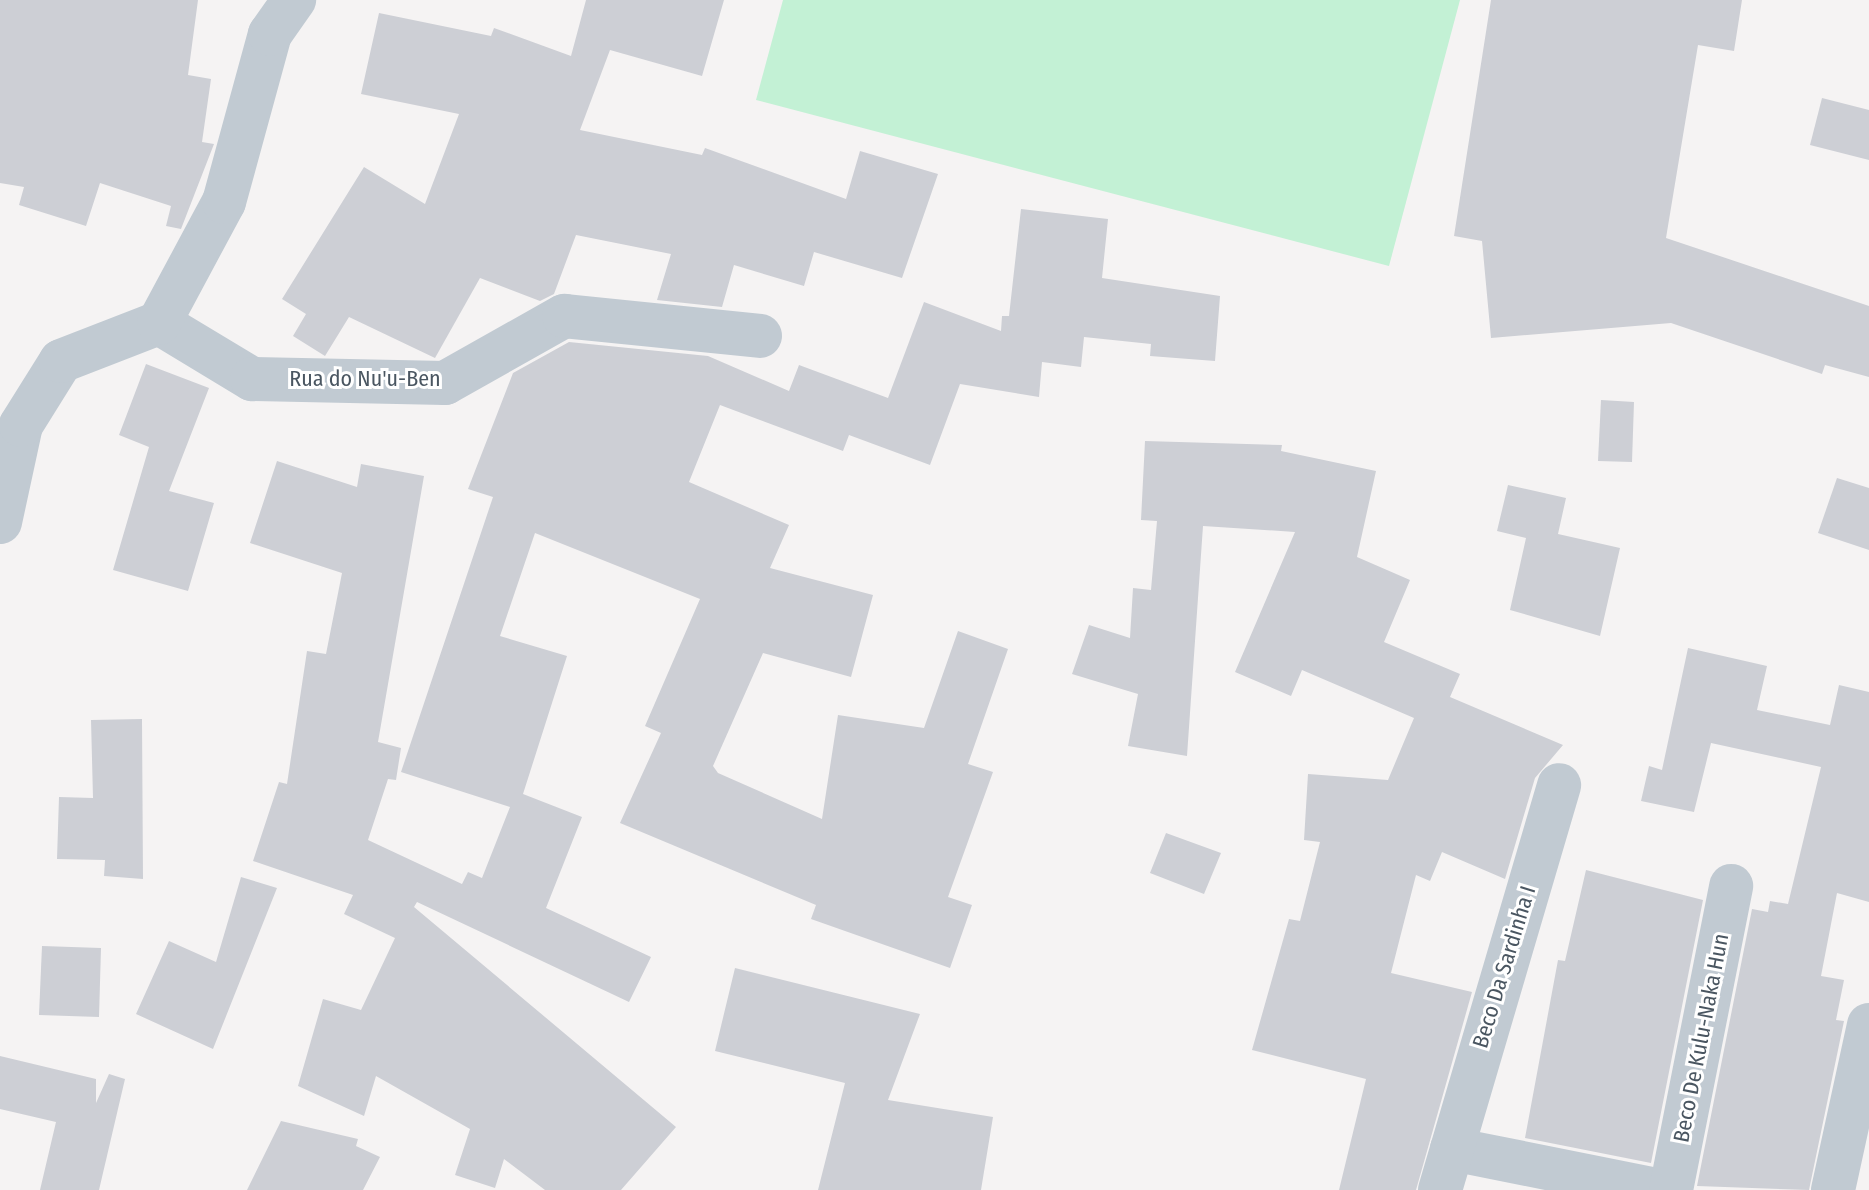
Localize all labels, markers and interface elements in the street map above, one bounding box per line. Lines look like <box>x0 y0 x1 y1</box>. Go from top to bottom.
street label: Rua do Nu'u-Ben <box>289 366 441 392</box>
street label: Beco Da Sardinha I <box>1467 883 1541 1051</box>
street label: Beco De Kulu-Naka Hun <box>1668 931 1734 1145</box>

